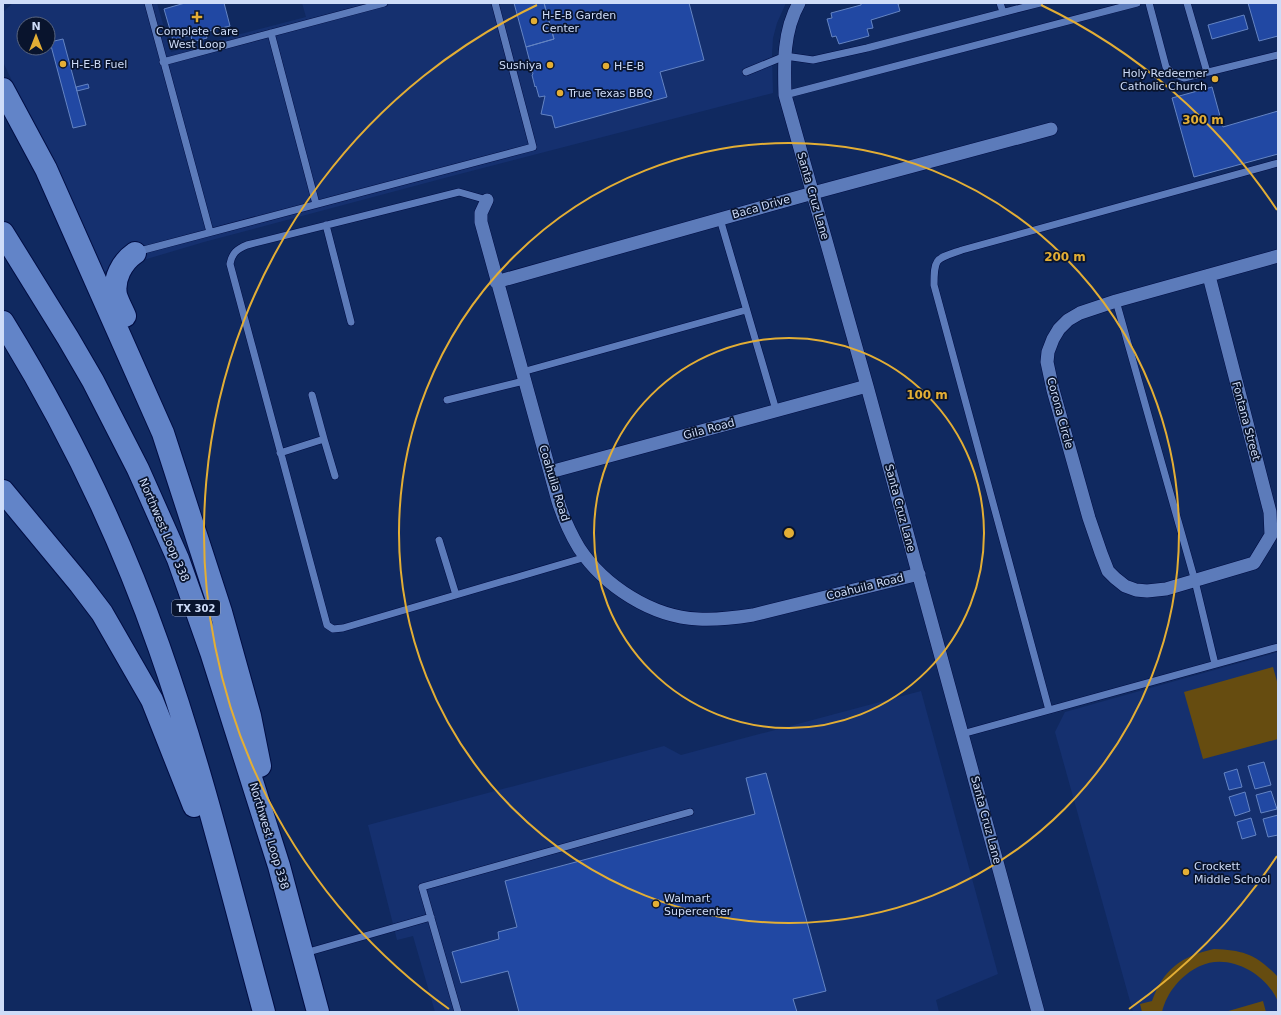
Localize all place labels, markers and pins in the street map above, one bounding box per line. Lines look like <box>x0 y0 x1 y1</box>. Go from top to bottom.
place label: H-E-B Garden Center <box>542 9 616 35</box>
marker: Complete Care West Loop <box>191 11 203 23</box>
marker: H-E-B Garden Center <box>529 16 539 26</box>
place label: Complete Care West Loop <box>156 25 238 51</box>
place label: H-E-B Fuel <box>71 58 127 71</box>
marker: H-E-B Fuel <box>58 59 68 69</box>
place label: Sushiya <box>499 59 542 72</box>
marker: Sushiya <box>545 60 555 70</box>
place label: H-E-B <box>614 60 644 73</box>
marker: H-E-B <box>601 61 611 71</box>
place label: Holy Redeemer Catholic Church <box>1120 67 1207 93</box>
marker: Holy Redeemer Catholic Church <box>1210 74 1220 84</box>
place label: True Texas BBQ <box>567 87 653 100</box>
marker: True Texas BBQ <box>555 88 565 98</box>
centre of rings <box>782 526 796 540</box>
place label: Crockett Middle School <box>1194 860 1270 886</box>
marker: Crockett Middle School <box>1181 867 1191 877</box>
place label: Walmart Supercenter <box>664 892 732 918</box>
marker: Walmart Supercenter <box>651 899 661 909</box>

